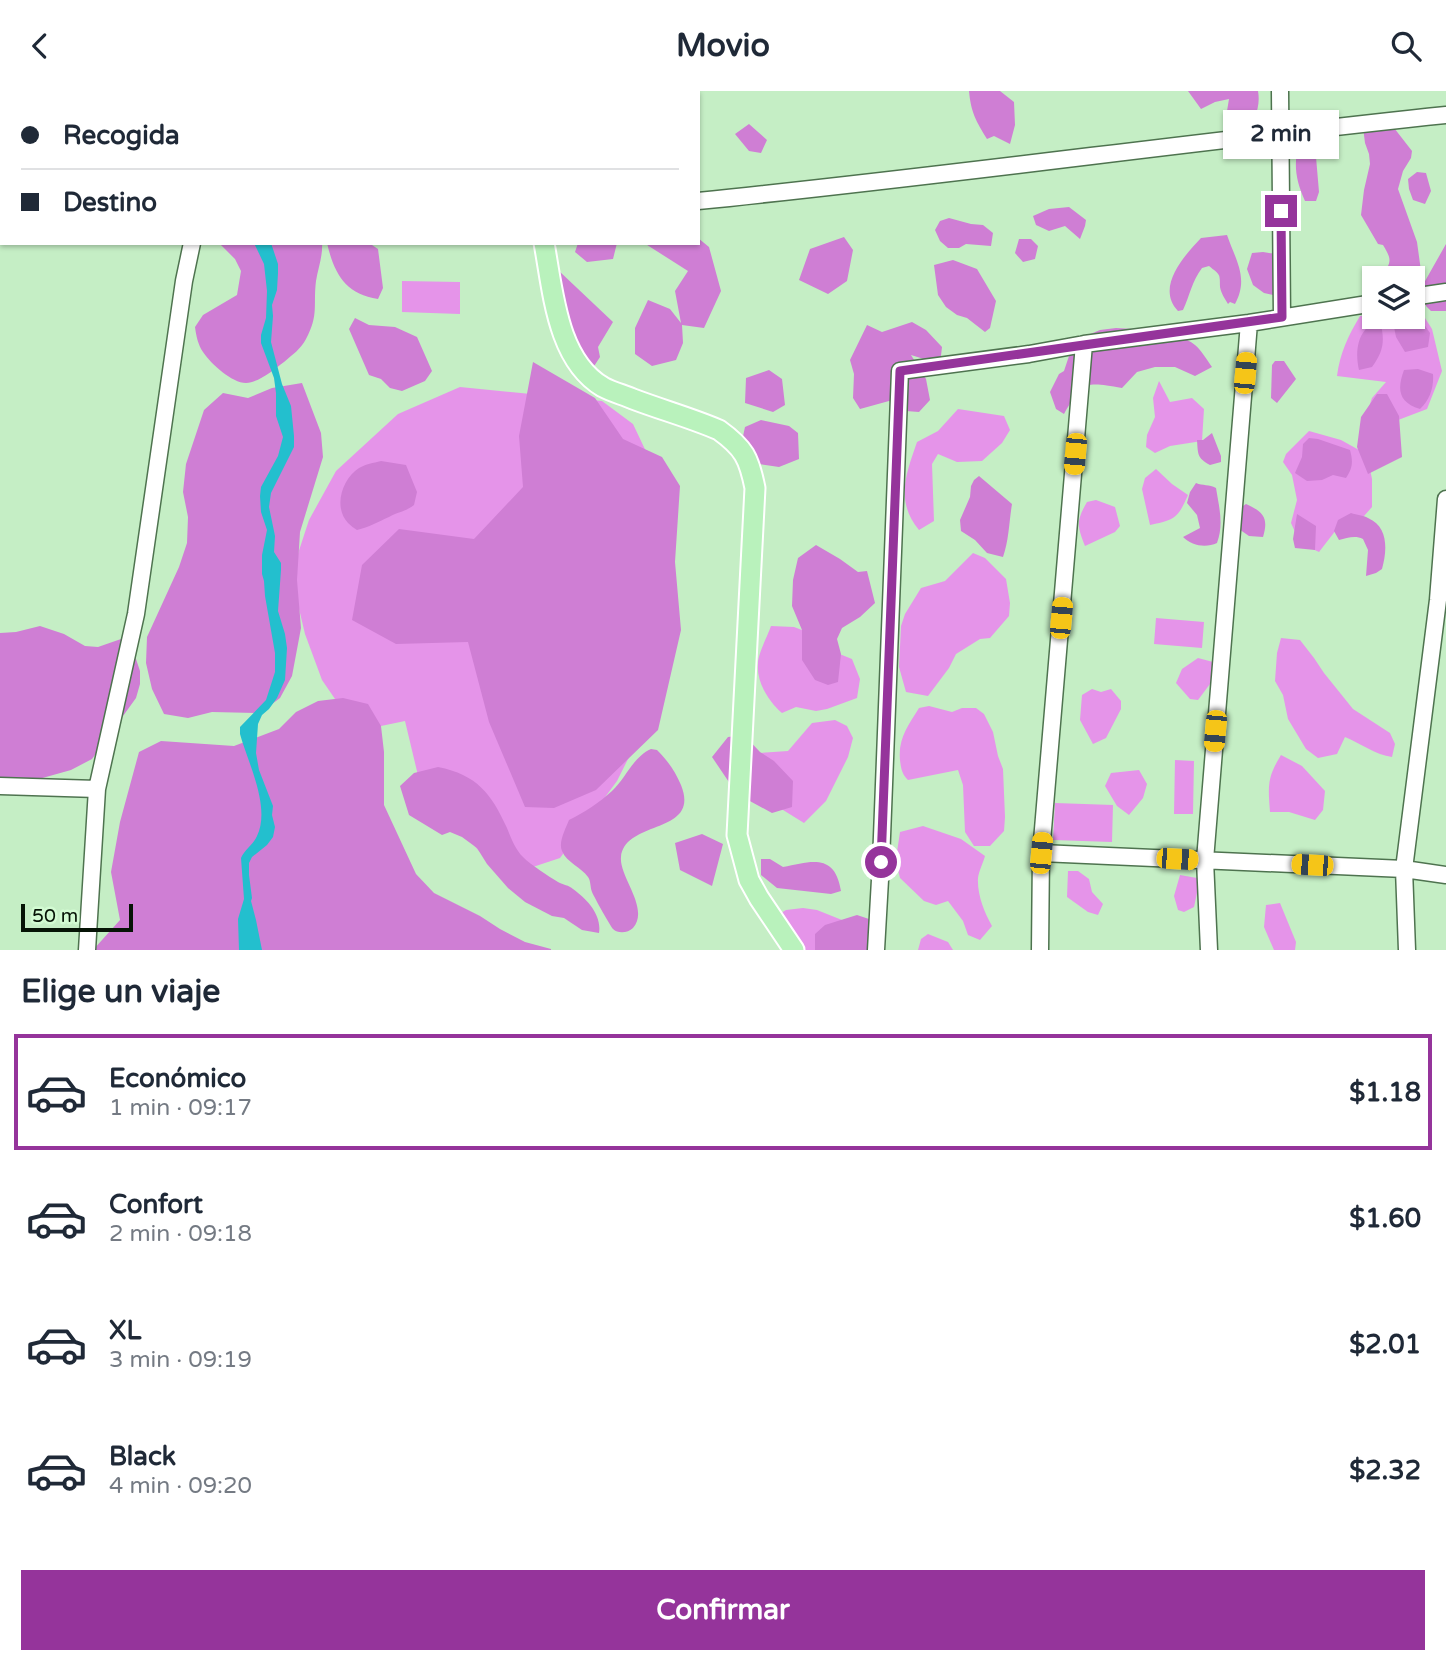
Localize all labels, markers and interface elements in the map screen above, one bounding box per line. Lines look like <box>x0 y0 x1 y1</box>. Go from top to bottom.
icon: back <box>21 27 59 65</box>
text: Movio <box>676 27 770 65</box>
icon: search <box>1387 27 1425 65</box>
callout: 2 min <box>1223 109 1339 159</box>
text: Recogida <box>63 120 180 151</box>
text: 2 min <box>1250 120 1312 148</box>
text: Destino <box>63 187 157 218</box>
route end <box>1265 195 1297 227</box>
map controls <box>1362 266 1425 329</box>
button: layers <box>1362 266 1425 329</box>
car <box>1233 351 1258 395</box>
car <box>1063 432 1088 476</box>
car <box>1049 596 1074 640</box>
car <box>1203 709 1228 753</box>
car <box>1029 831 1054 875</box>
route start <box>865 846 897 878</box>
car <box>1156 847 1199 871</box>
car <box>1291 853 1334 877</box>
scale bar <box>21 901 133 933</box>
text: 50 m <box>32 905 78 927</box>
text: Elige un viaje <box>21 973 220 1011</box>
icon: car <box>25 1061 88 1124</box>
text: Económico <box>109 1063 246 1094</box>
text: $1.18 <box>1349 1077 1421 1108</box>
text: 1 min · 09:17 <box>109 1094 252 1122</box>
icon: car <box>25 1187 88 1250</box>
text: Confort <box>109 1189 203 1220</box>
text: $1.60 <box>1349 1203 1421 1234</box>
text: 2 min · 09:18 <box>109 1220 252 1248</box>
icon: car <box>25 1313 88 1376</box>
text: XL <box>109 1315 141 1346</box>
text: $2.01 <box>1349 1329 1421 1360</box>
text: 3 min · 09:19 <box>109 1346 252 1374</box>
icon: car <box>25 1439 88 1502</box>
text: Black <box>109 1441 176 1472</box>
text: $2.32 <box>1349 1455 1421 1486</box>
text: 4 min · 09:20 <box>109 1472 252 1500</box>
button: Confirmar <box>21 1570 1425 1650</box>

